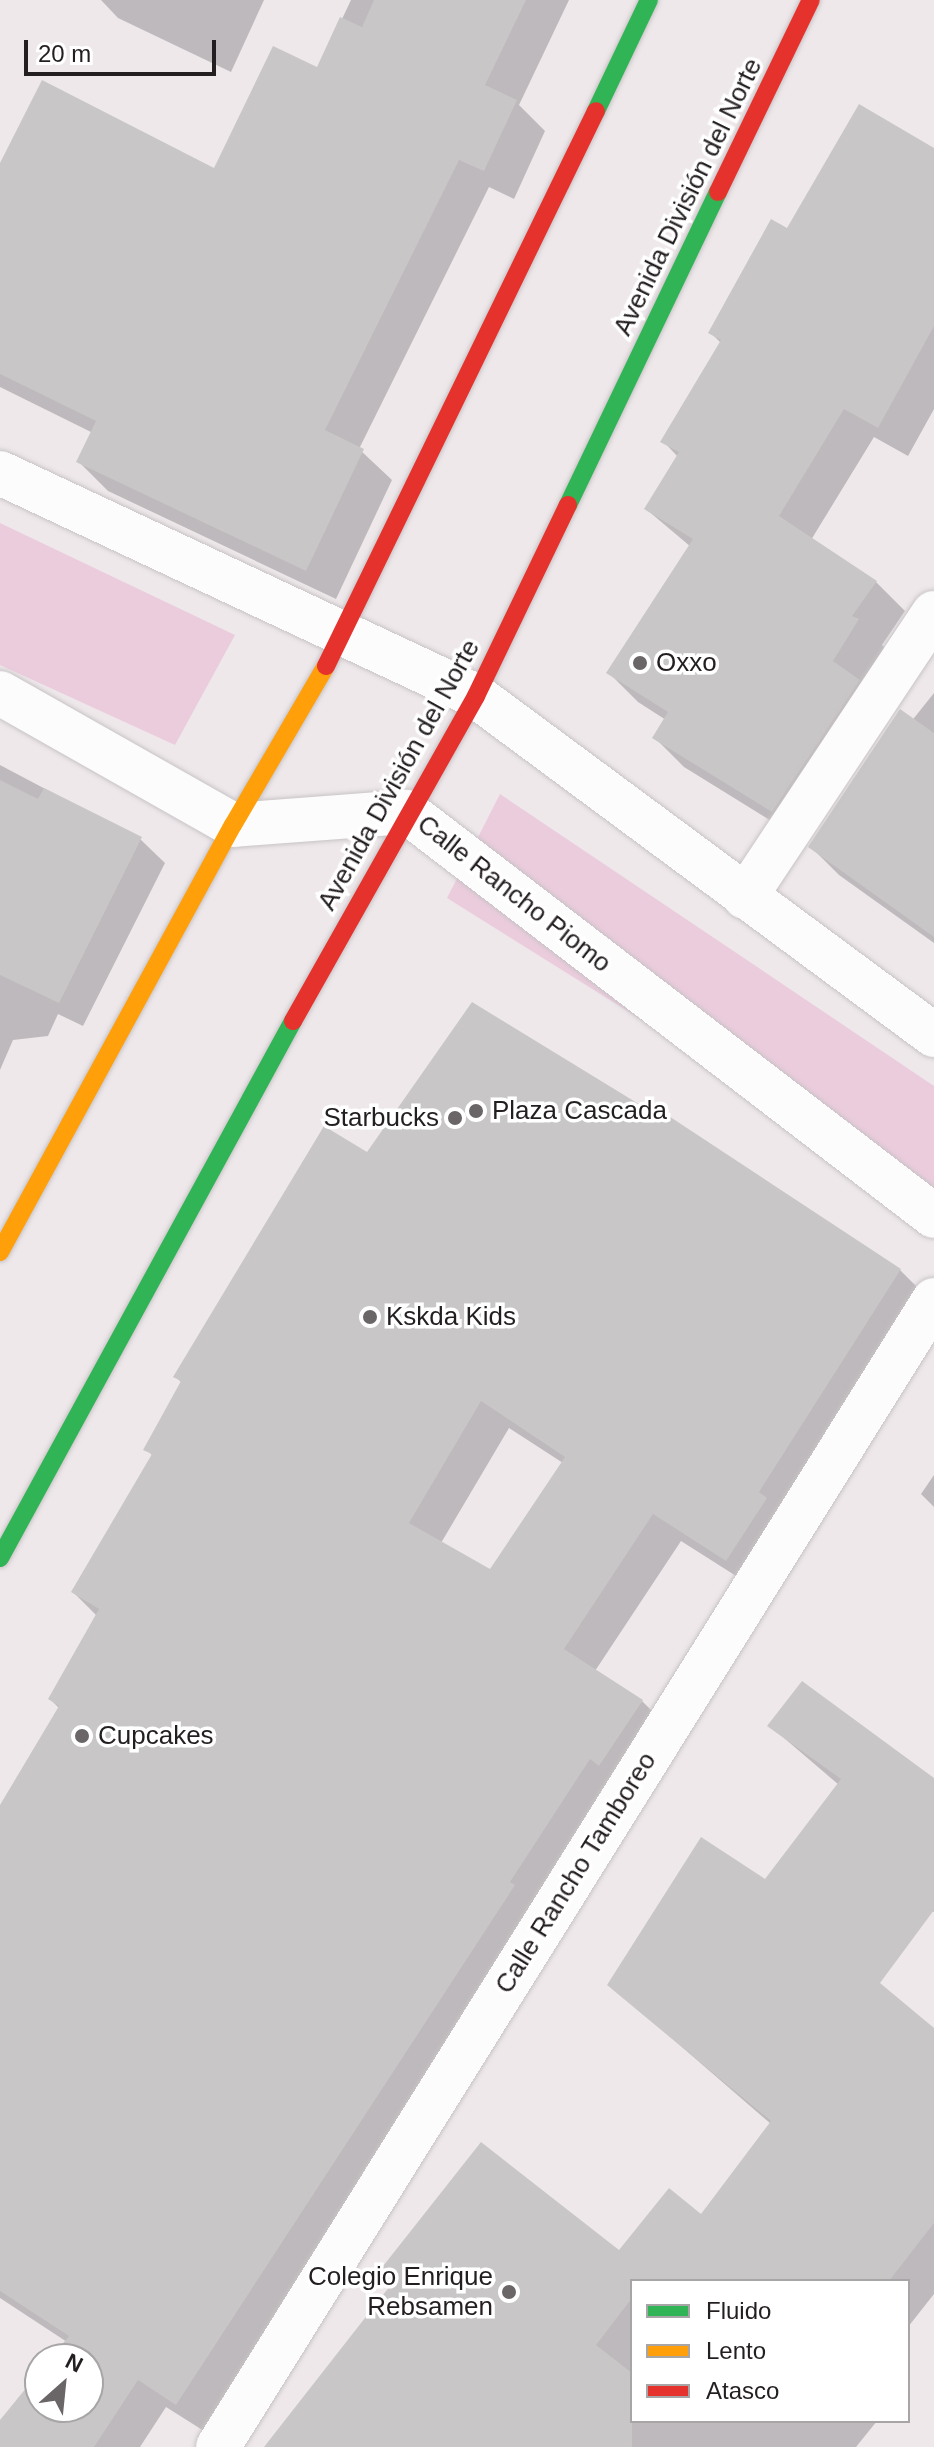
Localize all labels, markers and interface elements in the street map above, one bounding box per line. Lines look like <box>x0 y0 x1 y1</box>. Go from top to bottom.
scale bar <box>28 24 220 74</box>
text: 20 m <box>38 40 91 67</box>
street label: Avenida División del Norte <box>607 53 769 341</box>
street label: Avenida División del Norte <box>312 634 486 916</box>
place label: Oxxo <box>656 647 717 679</box>
marker: Oxxo <box>631 654 649 672</box>
street label: Calle Rancho Piomo <box>411 809 617 979</box>
place label: Plaza Cascada <box>492 1095 667 1127</box>
place label: Starbucks <box>323 1102 439 1134</box>
marker: Plaza Cascada <box>467 1102 485 1120</box>
marker: Starbucks <box>446 1109 464 1127</box>
place label: Kskda Kids <box>386 1301 516 1333</box>
marker: Kskda Kids <box>361 1308 379 1326</box>
place label: Cupcakes <box>98 1720 214 1752</box>
marker: Cupcakes <box>73 1727 91 1745</box>
street label: Calle Rancho Tamboreo <box>489 1746 663 2000</box>
place label: Colegio Enrique Rebsamen <box>308 2261 493 2322</box>
legend <box>630 2279 910 2423</box>
marker: Colegio Enrique Rebsamen <box>500 2283 518 2301</box>
text: Fluido <box>706 2297 771 2324</box>
text: Lento <box>706 2337 766 2364</box>
north arrow <box>24 2343 104 2423</box>
text: N <box>61 2348 87 2378</box>
text: Atasco <box>706 2377 779 2404</box>

